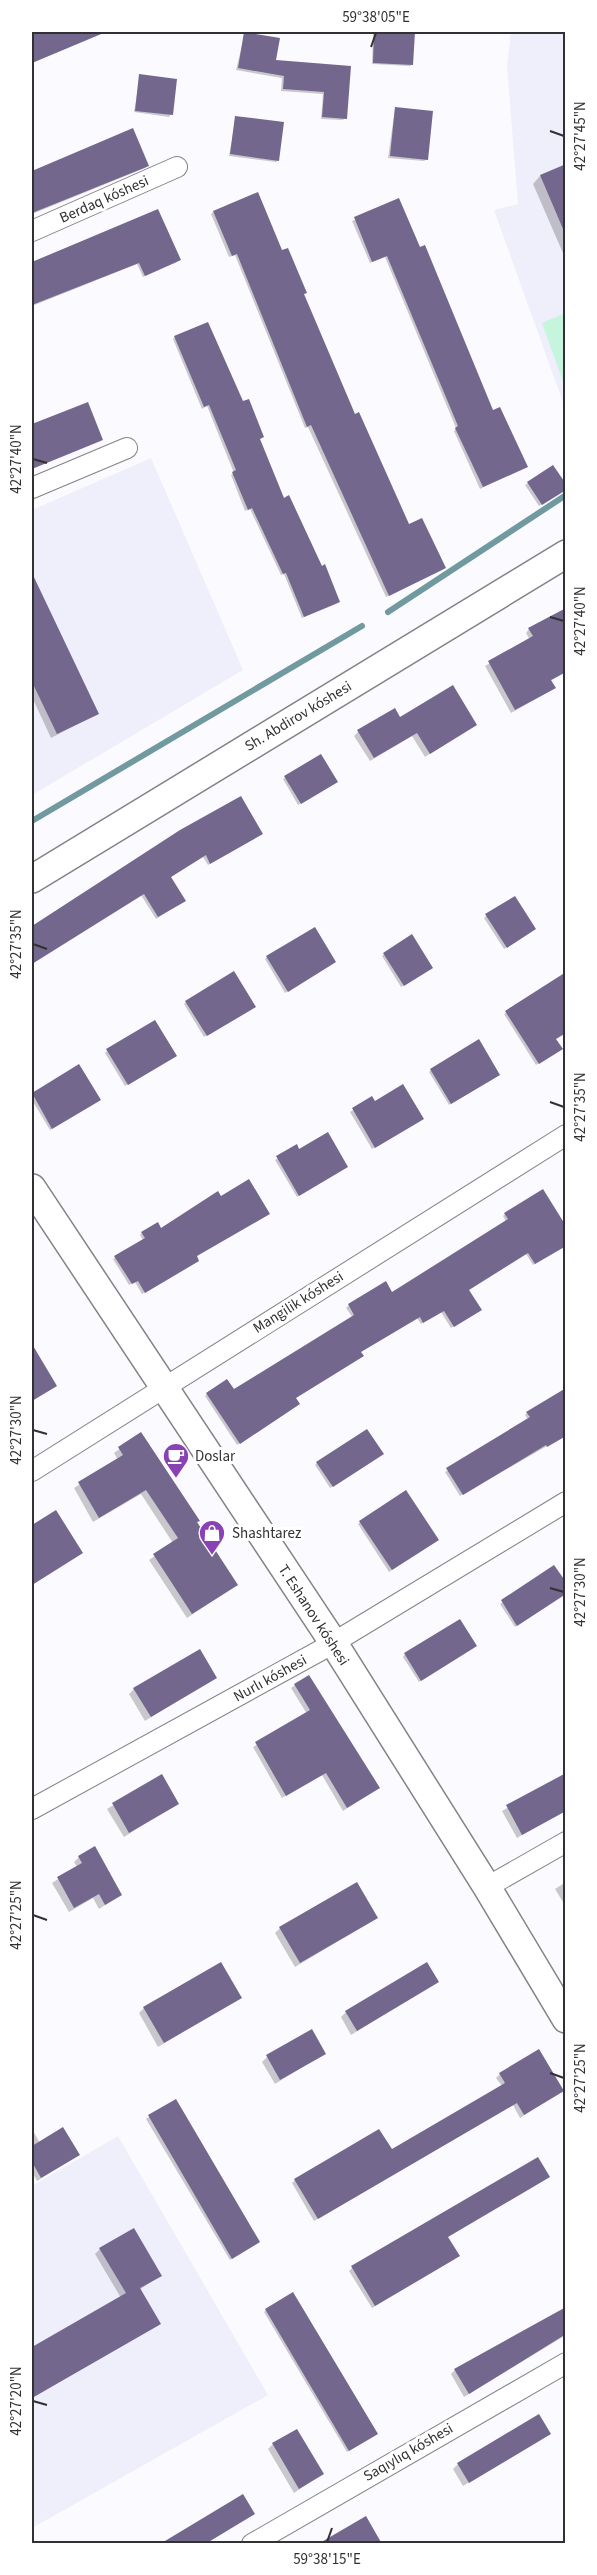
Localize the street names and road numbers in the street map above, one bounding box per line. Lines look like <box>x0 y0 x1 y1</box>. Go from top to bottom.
street label: Berdaq kóshesi <box>56 170 152 228</box>
street label: Sh. Abdirov kóshesi <box>241 676 356 757</box>
street label: Mangilik kóshesi <box>249 1266 347 1339</box>
street label: T. Eshanov kóshesi <box>273 1561 354 1670</box>
street label: Nurlı kóshesi <box>230 1650 311 1707</box>
street label: Saqıylıq kóshesi <box>359 2418 457 2487</box>

